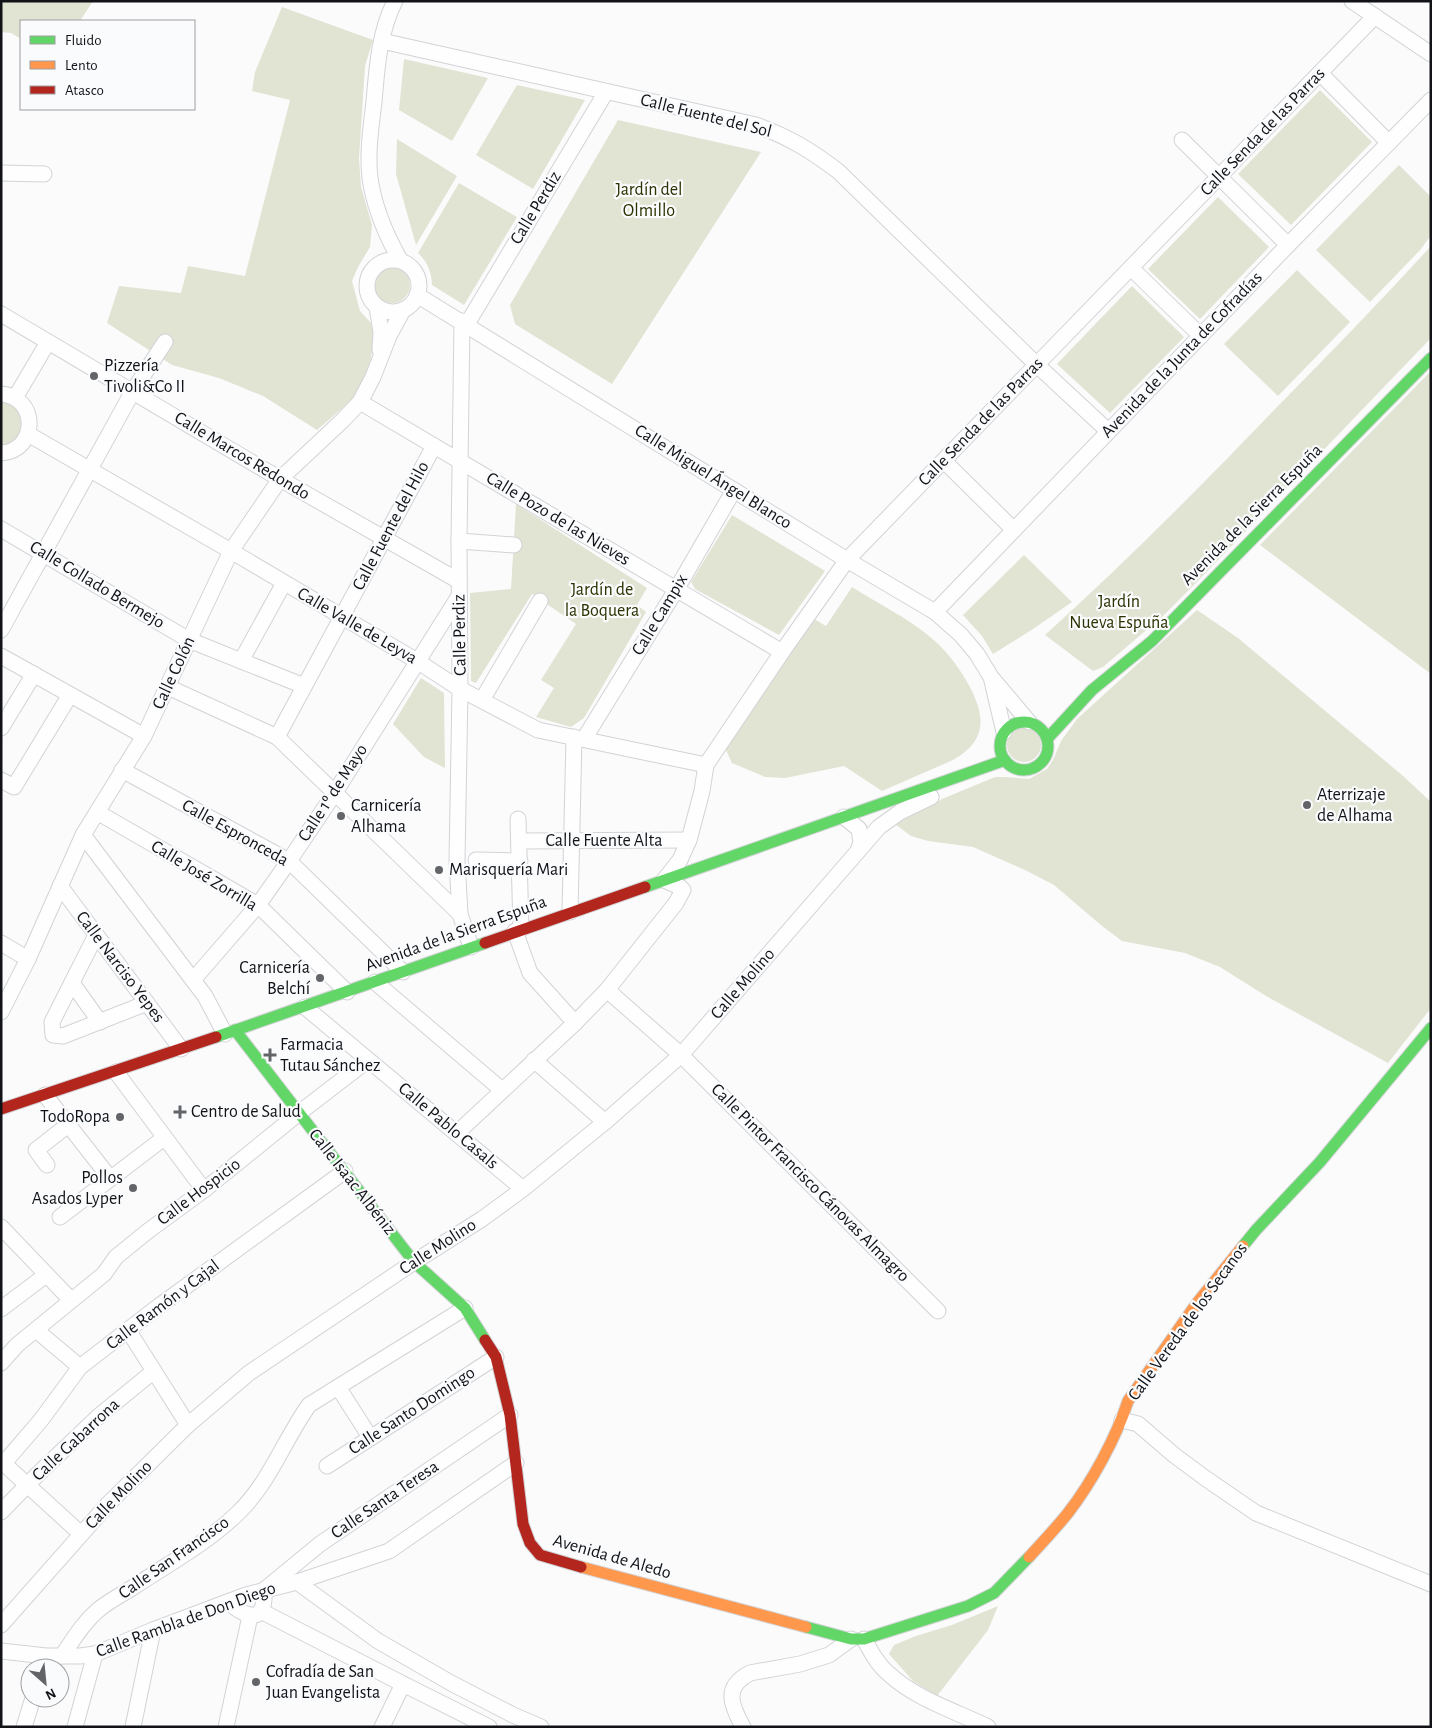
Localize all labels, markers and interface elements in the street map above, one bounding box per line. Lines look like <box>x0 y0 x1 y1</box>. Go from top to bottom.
legend <box>20 20 195 110</box>
text: Fluido <box>65 33 102 48</box>
text: Lento <box>65 58 98 73</box>
street label: Calle Senda de las Parras <box>1197 64 1329 200</box>
text: Atasco <box>65 83 104 98</box>
street label: Calle Fuente del Sol <box>638 91 774 141</box>
street label: Calle Perdiz <box>507 168 565 248</box>
park label: Jardín del Olmillo <box>615 181 683 220</box>
street label: Avenida de la Junta de Cofradías <box>1098 268 1266 442</box>
street label: Calle Senda de las Parras <box>915 354 1047 490</box>
place label: Pizzería Tivoli&Co II <box>104 357 185 396</box>
marker: Pizzería Tivoli&Co II <box>88 370 100 382</box>
street label: Calle Marcos Redondo <box>171 409 313 504</box>
street label: Calle Miguel Ángel Blanco <box>631 419 796 533</box>
street label: Avenida de la Sierra Espuña <box>1178 441 1326 589</box>
street label: Calle Fuente del Hilo <box>349 458 433 593</box>
street label: Calle Pozo de las Nieves <box>483 469 633 569</box>
street label: Calle Collado Bermejo <box>26 538 168 632</box>
street label: Calle Campix <box>629 571 691 659</box>
park label: Jardín de la Boquera <box>565 581 639 620</box>
street label: Calle Valle de Leyva <box>294 584 420 668</box>
park label: Jardín Nueva Espuña <box>1069 593 1169 632</box>
street label: Calle Perdiz <box>450 594 470 676</box>
street label: Calle Colón <box>149 634 199 712</box>
street label: Calle 1º de Mayo <box>295 741 371 845</box>
place label: Aterrizaje de Alhama <box>1317 786 1393 825</box>
street label: Calle Espronceda <box>179 796 291 870</box>
place label: Carnicería Alhama <box>351 797 422 836</box>
marker: Aterrizaje de Alhama <box>1301 799 1313 811</box>
marker: Carnicería Alhama <box>335 810 347 822</box>
street label: Calle Fuente Alta <box>545 832 663 850</box>
street label: Calle José Zorrilla <box>148 837 260 915</box>
place label: Marisquería Mari <box>449 861 568 879</box>
marker: Marisquería Mari <box>433 864 445 876</box>
street label: Avenida de la Sierra Espuña <box>363 893 549 975</box>
street label: Calle Narciso Yepes <box>72 908 168 1026</box>
street label: Calle Molino <box>708 945 779 1023</box>
place label: Carnicería Belchí <box>239 959 311 998</box>
marker: Carnicería Belchí <box>314 972 326 984</box>
place label: Farmacia Tutau Sánchez <box>280 1036 380 1075</box>
marker: Farmacia Tutau Sánchez <box>264 1049 276 1061</box>
street label: Calle Pablo Casals <box>395 1079 501 1173</box>
street label: Calle Pintor Francisco Cánovas Almagro <box>707 1080 913 1286</box>
place label: Centro de Salud <box>191 1103 301 1121</box>
marker: Centro de Salud <box>173 1105 187 1119</box>
place label: TodoRopa <box>40 1108 110 1126</box>
marker: TodoRopa <box>114 1111 126 1123</box>
street label: Calle Isaac Albéniz <box>305 1126 399 1238</box>
street label: Calle Hospicio <box>154 1155 244 1229</box>
place label: Pollos Asados Lyper <box>32 1169 123 1208</box>
marker: Pollos Asados Lyper <box>127 1182 139 1194</box>
street label: Calle Molino <box>396 1216 480 1278</box>
street label: Calle Vereda de los Secanos <box>1125 1240 1251 1404</box>
street label: Calle Ramón y Cajal <box>103 1257 223 1353</box>
street label: Calle Santo Domingo <box>346 1363 479 1458</box>
street label: Calle Gabarrona <box>29 1395 123 1485</box>
street label: Calle Molino <box>82 1457 156 1533</box>
street label: Calle Santa Teresa <box>328 1457 442 1543</box>
street label: Calle San Francisco <box>115 1513 233 1603</box>
street label: Avenida de Aledo <box>551 1532 673 1582</box>
street label: Calle Rambla de Don Diego <box>94 1579 278 1661</box>
north arrow <box>20 1658 70 1708</box>
place label: Cofradía de San Juan Evangelista <box>266 1663 380 1702</box>
marker: Cofradía de San Juan Evangelista <box>250 1676 262 1688</box>
text: N <box>43 1685 58 1702</box>

